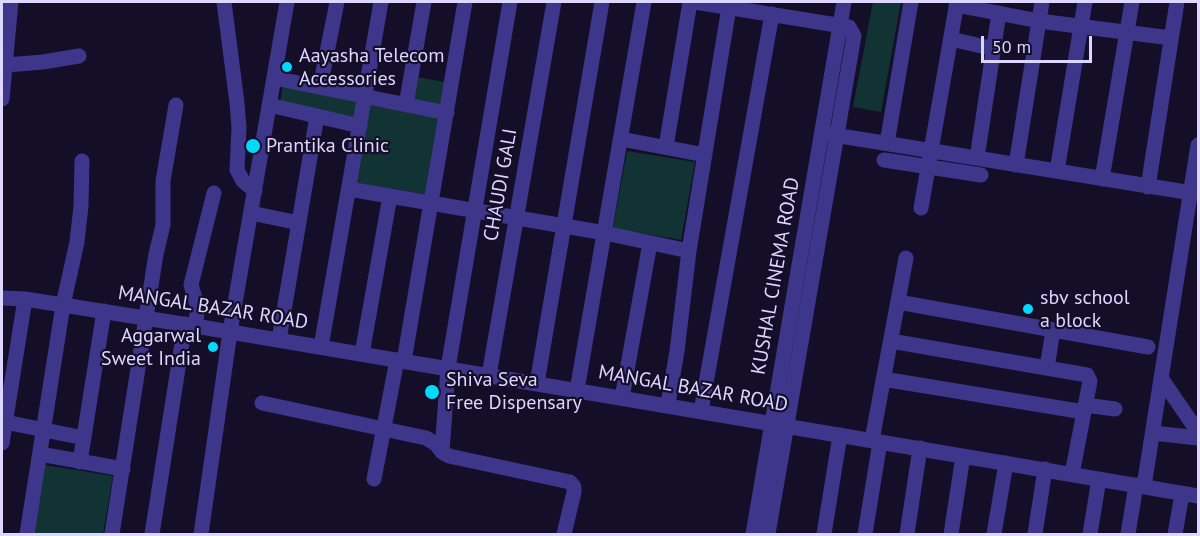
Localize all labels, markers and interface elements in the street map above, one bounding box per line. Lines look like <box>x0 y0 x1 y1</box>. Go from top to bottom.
scale bar <box>984 24 1095 62</box>
text: 50 m <box>992 35 1031 58</box>
place label: Aayasha Telecom Accessories <box>299 44 444 91</box>
marker: Aayasha Telecom Accessories <box>280 60 294 74</box>
street label: CHAUDI GALI <box>479 127 523 243</box>
place label: Prantika Clinic <box>266 134 389 158</box>
marker: Prantika Clinic <box>244 137 262 155</box>
street label: KUSHAL CINEMA ROAD <box>747 175 805 377</box>
street label: MANGAL BAZAR ROAD <box>116 281 310 335</box>
place label: sbv school a block <box>1040 286 1130 333</box>
marker: sbv school a block <box>1021 302 1035 316</box>
place label: Aggarwal Sweet India <box>101 324 201 371</box>
marker: Aggarwal Sweet India <box>206 340 220 354</box>
street label: MANGAL BAZAR ROAD <box>596 360 790 418</box>
place label: Shiva Seva Free Dispensary <box>446 368 582 415</box>
marker: Shiva Seva Free Dispensary <box>423 383 441 401</box>

